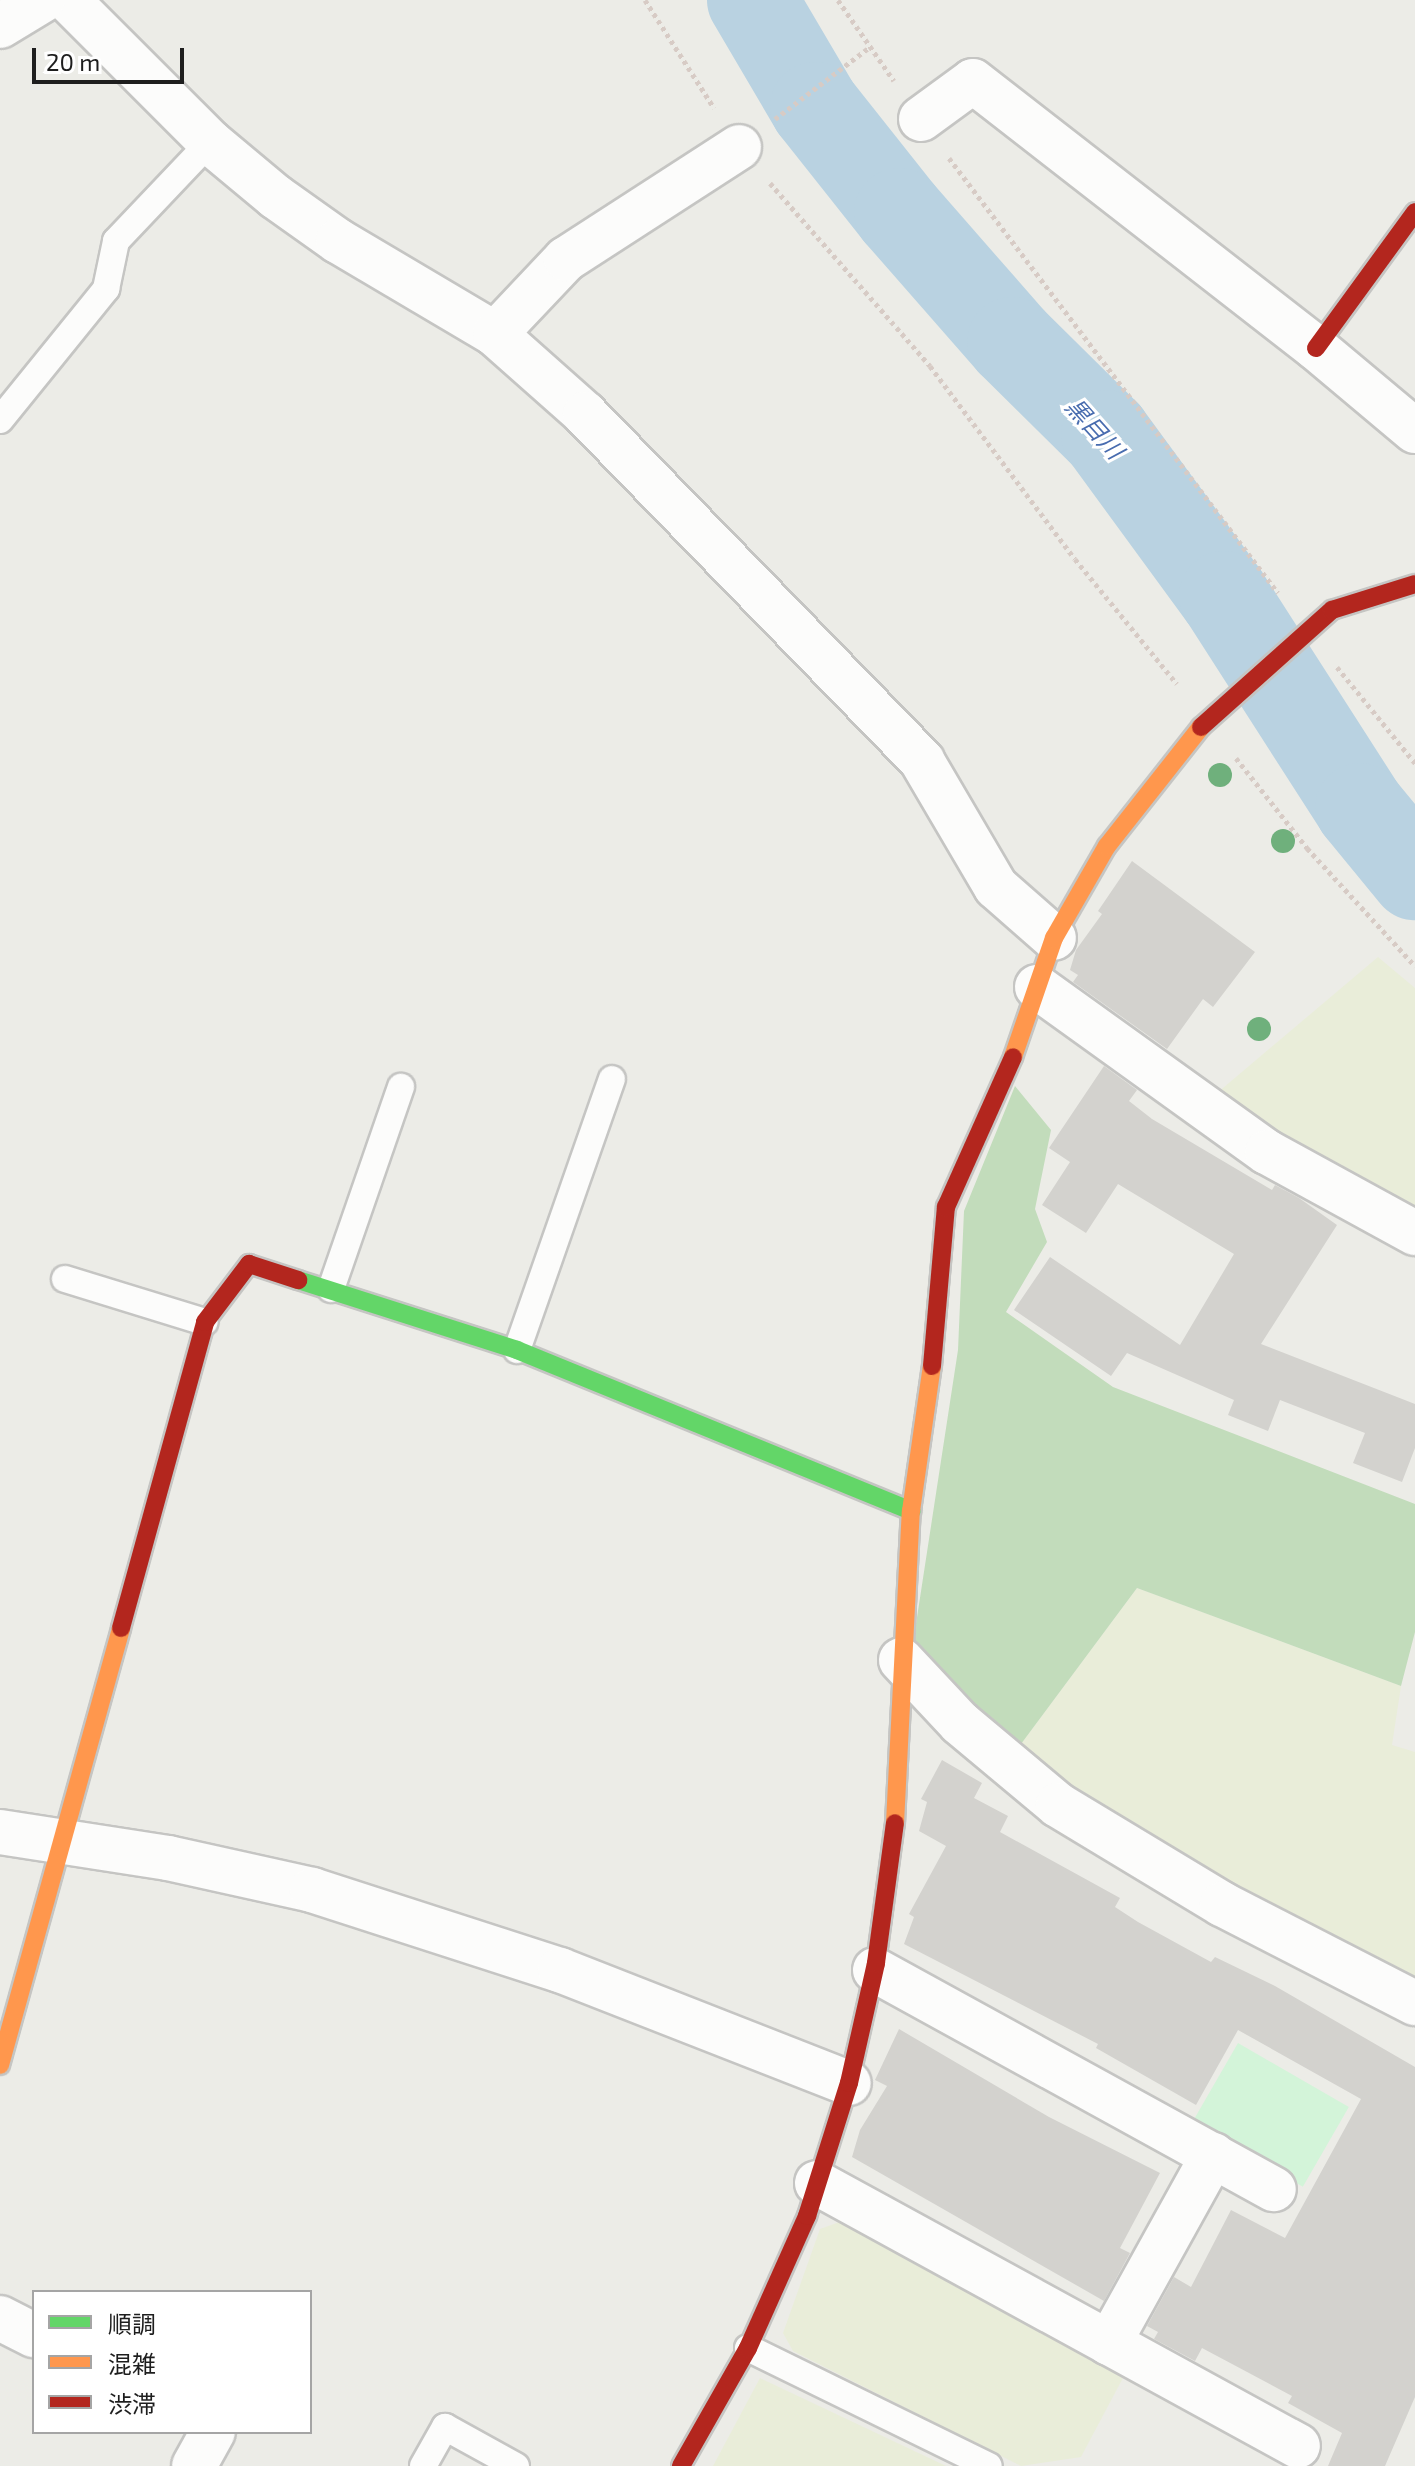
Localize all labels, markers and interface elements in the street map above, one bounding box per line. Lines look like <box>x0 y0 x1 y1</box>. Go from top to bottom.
scale bar <box>36 32 188 82</box>
text: 20 m <box>46 47 100 76</box>
water label: 黒目川 <box>1060 392 1130 464</box>
legend <box>32 2290 312 2434</box>
text: 順調 <box>108 2309 156 2338</box>
text: 混雑 <box>108 2349 156 2378</box>
text: 渋滞 <box>108 2389 156 2418</box>

